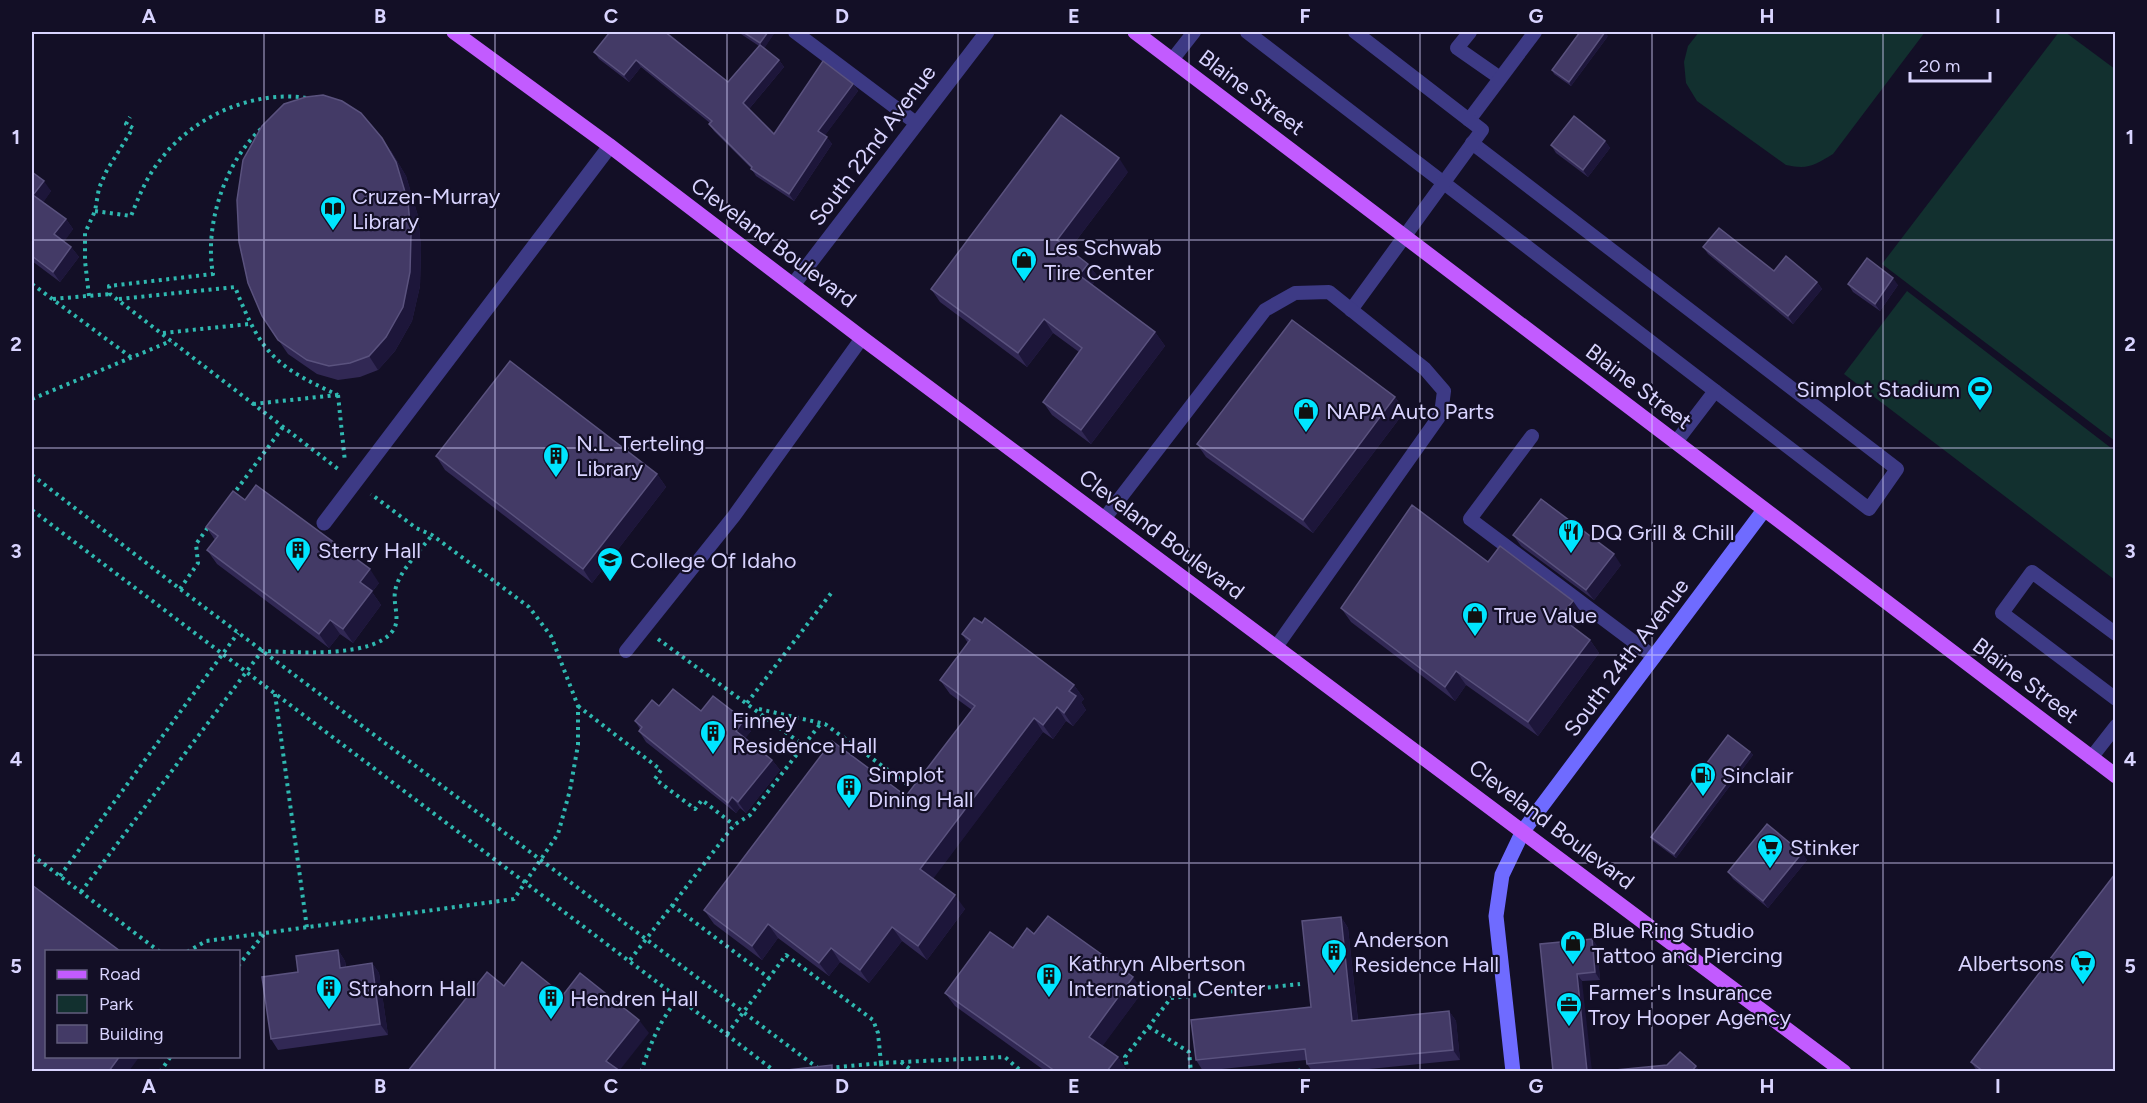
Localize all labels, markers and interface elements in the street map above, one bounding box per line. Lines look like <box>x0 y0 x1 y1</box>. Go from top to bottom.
text: A <box>142 4 157 28</box>
text: B <box>374 4 386 28</box>
text: C <box>604 4 618 28</box>
text: D <box>835 4 849 28</box>
text: E <box>1068 4 1080 28</box>
text: F <box>1299 4 1311 28</box>
text: G <box>1529 4 1544 28</box>
text: H <box>1760 4 1775 28</box>
text: I <box>1995 4 2001 28</box>
street label: Blaine Street <box>1193 44 1310 141</box>
scale bar <box>1910 45 1990 83</box>
text: 20 m <box>1919 55 1960 77</box>
street label: South 22nd Avenue <box>803 60 942 231</box>
text: 1 <box>12 125 20 149</box>
text: 1 <box>2126 125 2134 149</box>
street label: Cleveland Boulevard <box>686 171 862 313</box>
place label: Cruzen-Murray Library <box>352 183 501 235</box>
library icon: Cruzen-Murray Library <box>318 194 348 232</box>
place label: Les Schwab Tire Center <box>1044 234 1162 286</box>
shop icon: Les Schwab Tire Center <box>1009 245 1039 283</box>
text: 2 <box>10 332 22 356</box>
text: 2 <box>2124 332 2136 356</box>
street label: Blaine Street <box>1580 338 1697 435</box>
sports icon: Simplot Stadium <box>1965 374 1995 412</box>
place label: Simplot Stadium <box>1796 376 1960 403</box>
shop icon: NAPA Auto Parts <box>1291 396 1321 434</box>
place label: NAPA Auto Parts <box>1326 398 1494 425</box>
place label: N.L. Terteling Library <box>576 430 705 482</box>
building icon: N.L. Terteling Library <box>541 441 571 479</box>
street label: Cleveland Boulevard <box>1074 463 1250 605</box>
restaurant icon: DQ Grill & Chill <box>1556 517 1586 555</box>
place label: DQ Grill & Chill <box>1590 519 1735 546</box>
building icon: Sterry Hall <box>283 535 313 573</box>
place label: Sterry Hall <box>318 537 421 564</box>
text: 3 <box>10 539 22 563</box>
text: 3 <box>2124 539 2136 563</box>
school or university icon: College Of Idaho <box>595 545 625 583</box>
place label: College Of Idaho <box>630 547 796 574</box>
street label: South 24th Avenue <box>1558 573 1695 742</box>
shop icon: True Value <box>1460 600 1490 638</box>
place label: True Value <box>1494 602 1597 629</box>
street label: Blaine Street <box>1967 632 2084 729</box>
place label: Finney Residence Hall <box>732 707 877 759</box>
building icon: Finney Residence Hall <box>698 718 728 756</box>
text: 4 <box>10 747 23 771</box>
text: 4 <box>2124 747 2137 771</box>
street label: Cleveland Boulevard <box>1464 753 1640 895</box>
fuel station icon: Sinclair <box>1688 760 1718 798</box>
place label: Simplot Dining Hall <box>868 761 974 813</box>
place label: Sinclair <box>1722 762 1794 789</box>
building icon: Simplot Dining Hall <box>834 772 864 810</box>
supermarket icon: Stinker <box>1755 832 1785 870</box>
place label: Stinker <box>1790 834 1860 861</box>
place label: Blue Ring Studio Tattoo and Piercing <box>1592 917 1783 969</box>
place label: Anderson Residence Hall <box>1354 926 1499 978</box>
shop icon: Blue Ring Studio Tattoo and Piercing <box>1558 928 1588 966</box>
building icon: Anderson Residence Hall <box>1319 937 1349 975</box>
supermarket icon: Albertsons <box>2068 948 2098 986</box>
legend <box>45 950 240 1058</box>
place label: Kathryn Albertson International Center <box>1068 950 1266 1002</box>
place label: Albertsons <box>1958 950 2064 977</box>
text: 5 <box>10 954 22 978</box>
text: 5 <box>2124 954 2136 978</box>
building icon: Kathryn Albertson International Center <box>1034 961 1064 999</box>
text: Road <box>99 963 140 985</box>
building icon: Strahorn Hall <box>314 973 344 1011</box>
place label: Strahorn Hall <box>348 975 476 1002</box>
place label: Farmer's Insurance Troy Hooper Agency <box>1588 979 1792 1031</box>
building icon: Hendren Hall <box>536 983 566 1021</box>
place label: Hendren Hall <box>570 985 698 1012</box>
office icon: Farmer's Insurance Troy Hooper Agency <box>1554 990 1584 1028</box>
text: Park <box>99 993 134 1015</box>
text: Building <box>99 1023 164 1045</box>
text: A <box>142 1074 157 1098</box>
text: B <box>374 1074 386 1098</box>
text: C <box>604 1074 618 1098</box>
text: D <box>835 1074 849 1098</box>
text: E <box>1068 1074 1080 1098</box>
text: F <box>1299 1074 1311 1098</box>
text: G <box>1529 1074 1544 1098</box>
text: H <box>1760 1074 1775 1098</box>
text: I <box>1995 1074 2001 1098</box>

